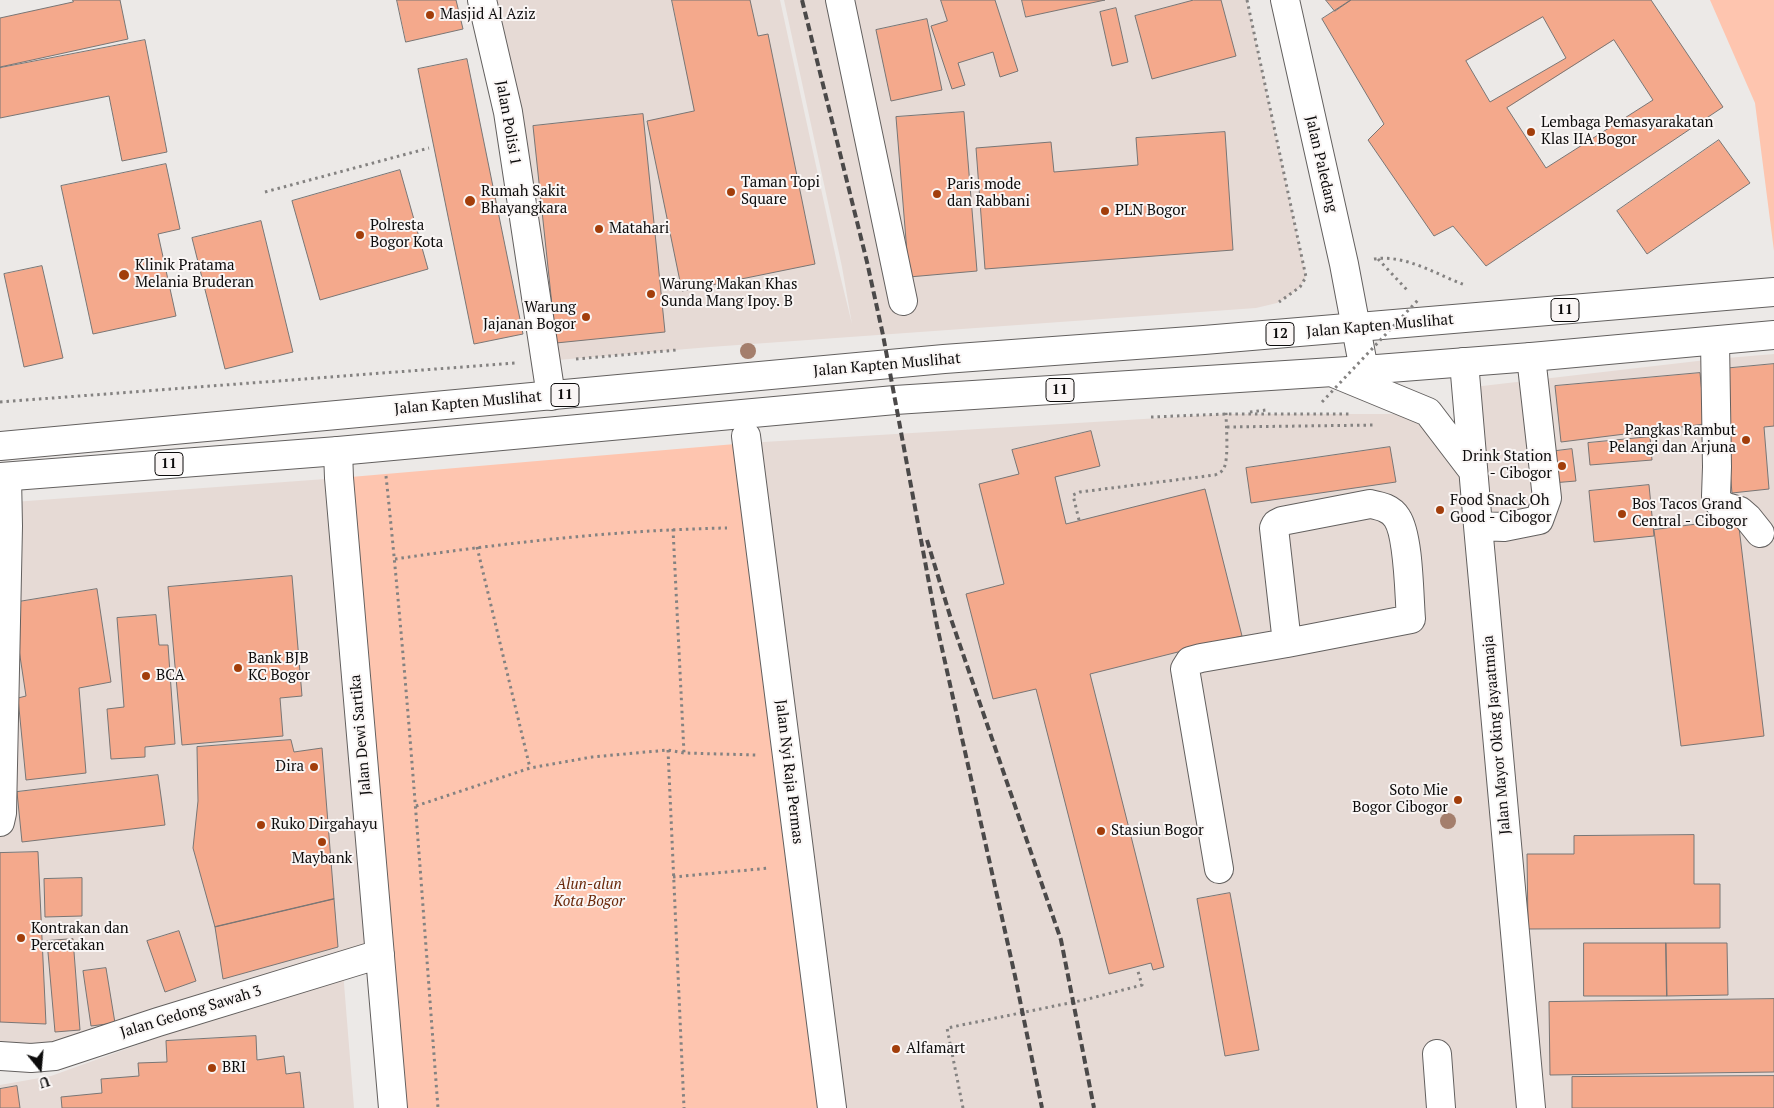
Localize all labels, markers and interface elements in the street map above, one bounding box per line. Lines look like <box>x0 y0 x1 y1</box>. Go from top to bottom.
place label: Masjid Al Aziz <box>440 6 536 24</box>
marker: Masjid Al Aziz <box>424 9 436 21</box>
street label: Jalan Polisi 1 <box>492 79 524 167</box>
street label: Jalan Paledang <box>1301 114 1341 214</box>
place label: Lembaga Pemasyarakatan Klas IIA Bogor <box>1541 114 1713 149</box>
marker: Lembaga Pemasyarakatan Klas IIA Bogor <box>1525 126 1537 138</box>
place label: Taman Topi Square <box>741 174 820 209</box>
place label: Paris mode dan Rabbani <box>947 176 1030 211</box>
place label: Rumah Sakit Bhayangkara <box>481 183 567 218</box>
marker: Taman Topi Square <box>725 186 737 198</box>
marker: Paris mode dan Rabbani <box>931 188 943 200</box>
marker: Rumah Sakit Bhayangkara <box>463 194 477 208</box>
place label: PLN Bogor <box>1115 202 1186 220</box>
marker: PLN Bogor <box>1099 205 1111 217</box>
place label: Polresta Bogor Kota <box>370 217 443 252</box>
place label: Matahari <box>609 220 669 238</box>
marker: Matahari <box>593 223 605 235</box>
marker: Polresta Bogor Kota <box>354 229 366 241</box>
place label: Klinik Pratama Melania Bruderan <box>135 257 254 292</box>
marker: Klinik Pratama Melania Bruderan <box>117 268 131 282</box>
place label: Warung Makan Khas Sunda Mang Ipoy. B <box>661 276 797 311</box>
marker: Warung Makan Khas Sunda Mang Ipoy. B <box>645 288 657 300</box>
road number: 11 <box>1551 298 1579 322</box>
place label: Warung Jajanan Bogor <box>483 299 576 334</box>
marker: Warung Jajanan Bogor <box>580 311 592 323</box>
street label: Jalan Kapten Muslihat <box>1306 311 1454 341</box>
road number: 12 <box>1266 322 1294 346</box>
street label: Jalan Kapten Muslihat <box>813 350 961 380</box>
road number: 11 <box>1046 378 1074 402</box>
road number: 11 <box>551 384 579 406</box>
street label: Jalan Kapten Muslihat <box>394 388 542 418</box>
place label: Pangkas Rambut Pelangi dan Arjuna <box>1609 422 1736 457</box>
marker: Pangkas Rambut Pelangi dan Arjuna <box>1740 434 1752 446</box>
place label: Drink Station - Cibogor <box>1462 448 1552 483</box>
road number: 11 <box>155 452 183 476</box>
marker: Drink Station - Cibogor <box>1556 460 1568 472</box>
place label: Food Snack Oh Good - Cibogor <box>1450 492 1551 527</box>
place label: Bos Tacos Grand Central - Cibogor <box>1632 496 1747 531</box>
marker: Food Snack Oh Good - Cibogor <box>1434 504 1446 516</box>
marker: Bos Tacos Grand Central - Cibogor <box>1616 508 1628 520</box>
street label: Jalan Mayor Oking Jayaatmaja <box>1479 635 1515 835</box>
place label: Bank BJB KC Bogor <box>248 650 310 685</box>
marker: Bank BJB KC Bogor <box>232 662 244 674</box>
place label: BCA <box>156 667 185 685</box>
marker: BCA <box>140 670 152 682</box>
street label: Jalan Dewi Sartika <box>347 674 375 796</box>
street label: Jalan Nyi Raja Permas <box>771 699 807 845</box>
place label: Dira <box>276 758 304 776</box>
marker: Dira <box>308 761 320 773</box>
place label: Soto Mie Bogor Cibogor <box>1352 782 1448 817</box>
marker: Soto Mie Bogor Cibogor <box>1452 794 1464 806</box>
place label: Ruko Dirgahayu <box>271 816 378 834</box>
marker: Ruko Dirgahayu <box>255 819 267 831</box>
place label: Stasiun Bogor <box>1111 822 1204 840</box>
marker: Stasiun Bogor <box>1095 825 1107 837</box>
marker: Maybank <box>316 836 328 848</box>
place label: Maybank <box>292 850 352 868</box>
park label: Alun-alun Kota Bogor <box>553 876 625 911</box>
place label: Kontrakan dan Percetakan <box>31 920 129 955</box>
marker: Kontrakan dan Percetakan <box>15 932 27 944</box>
street label: Jalan Gedong Sawah 3 <box>118 982 264 1042</box>
place label: Alfamart <box>906 1040 965 1058</box>
north arrow <box>15 1043 65 1093</box>
marker: Alfamart <box>890 1043 902 1055</box>
place label: BRI <box>222 1059 246 1077</box>
marker: BRI <box>206 1062 218 1074</box>
text: U <box>37 1072 52 1093</box>

